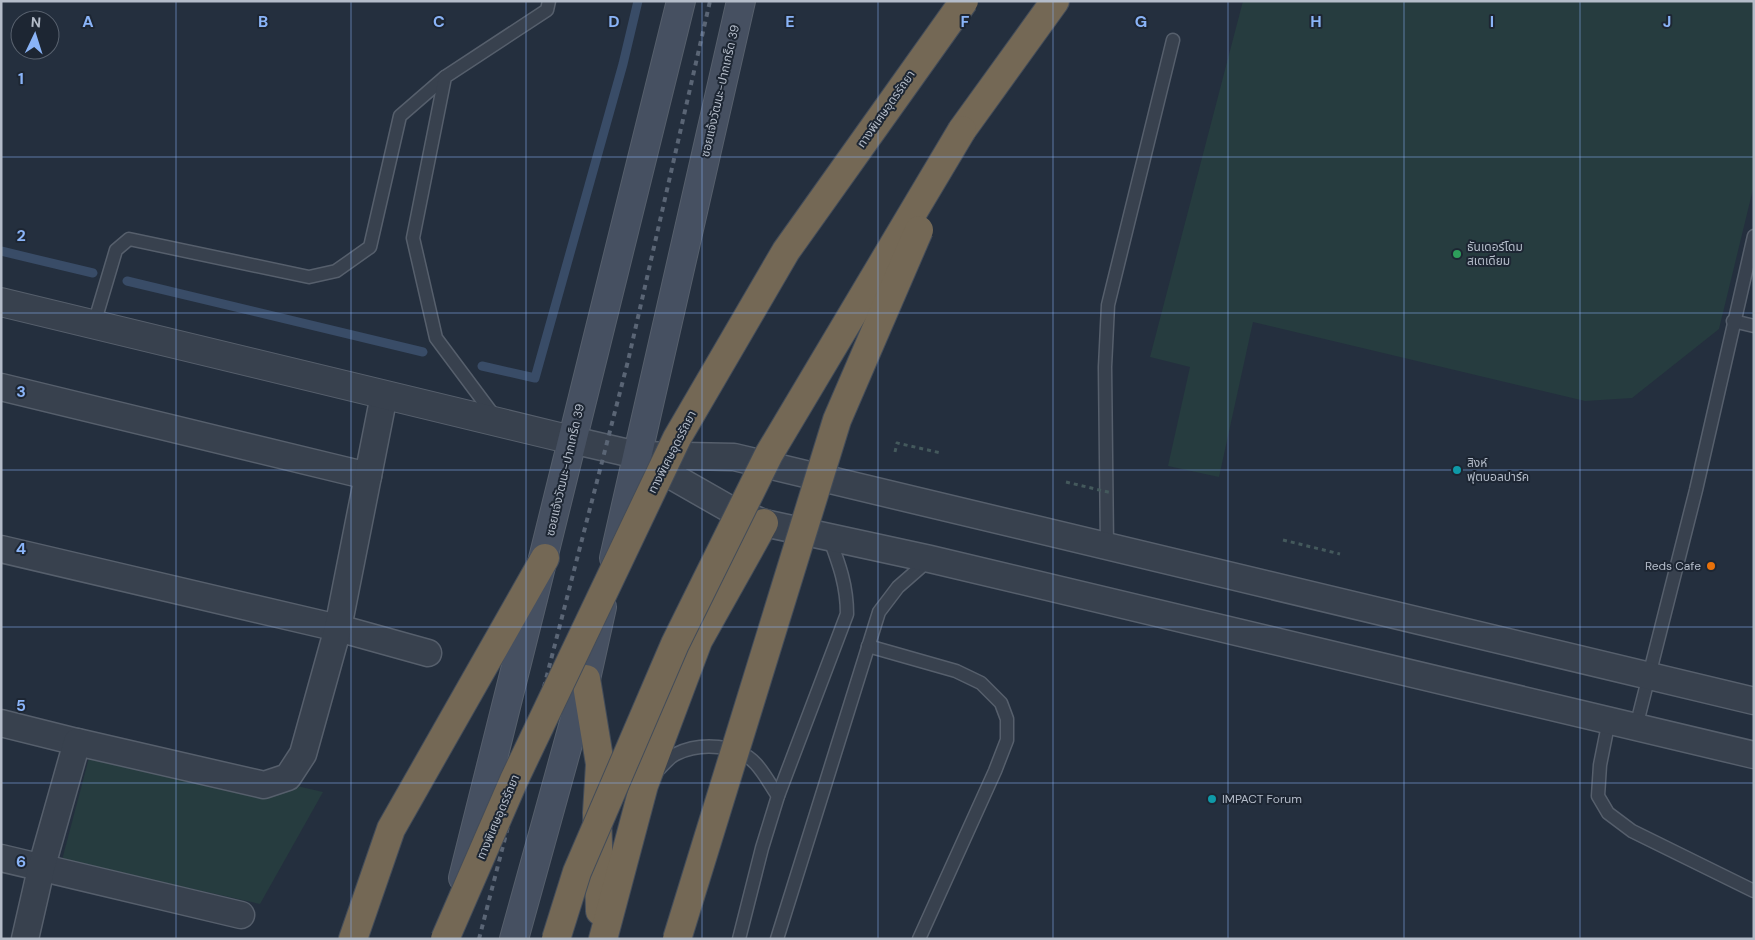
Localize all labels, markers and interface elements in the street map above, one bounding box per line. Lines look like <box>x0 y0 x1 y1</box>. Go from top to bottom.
north arrow <box>10 10 60 60</box>
text: A <box>82 11 94 32</box>
text: B <box>258 11 268 32</box>
text: C <box>433 11 445 32</box>
text: D <box>608 11 620 32</box>
text: E <box>785 11 795 32</box>
text: F <box>961 11 970 32</box>
text: G <box>1135 11 1147 32</box>
text: H <box>1310 11 1322 32</box>
text: I <box>1490 11 1494 32</box>
text: J <box>1663 11 1671 32</box>
text: N <box>30 13 42 31</box>
street label: ซอยแจ้งวัฒนะ-ปากเกร็ด 39 <box>697 23 743 159</box>
street label: ทางพิเศษอุดรรัถยา <box>853 67 919 151</box>
text: 1 <box>18 68 24 89</box>
text: 2 <box>16 225 26 246</box>
place label: ธันเดอร์โดม สเตเดียม <box>1467 239 1523 269</box>
marker: ธันเดอร์โดม สเตเดียม <box>1451 248 1463 260</box>
text: 3 <box>16 381 26 402</box>
street label: ซอยแจ้งวัฒนะ-ปากเกร็ด 39 <box>542 402 588 538</box>
street label: ทางพิเศษอุดรรัถยา <box>644 408 700 496</box>
place label: สิงห์ ฟุตบอลปาร์ค <box>1467 455 1529 485</box>
marker: สิงห์ ฟุตบอลปาร์ค <box>1451 464 1463 476</box>
text: 4 <box>16 538 26 559</box>
place label: Reds Cafe <box>1645 558 1701 574</box>
marker: Reds Cafe <box>1705 560 1717 572</box>
text: 5 <box>16 695 26 716</box>
street label: ทางพิเศษอุดรรัถยา <box>473 772 523 862</box>
place label: IMPACT Forum <box>1222 791 1302 807</box>
marker: IMPACT Forum <box>1206 793 1218 805</box>
text: 6 <box>16 851 26 872</box>

